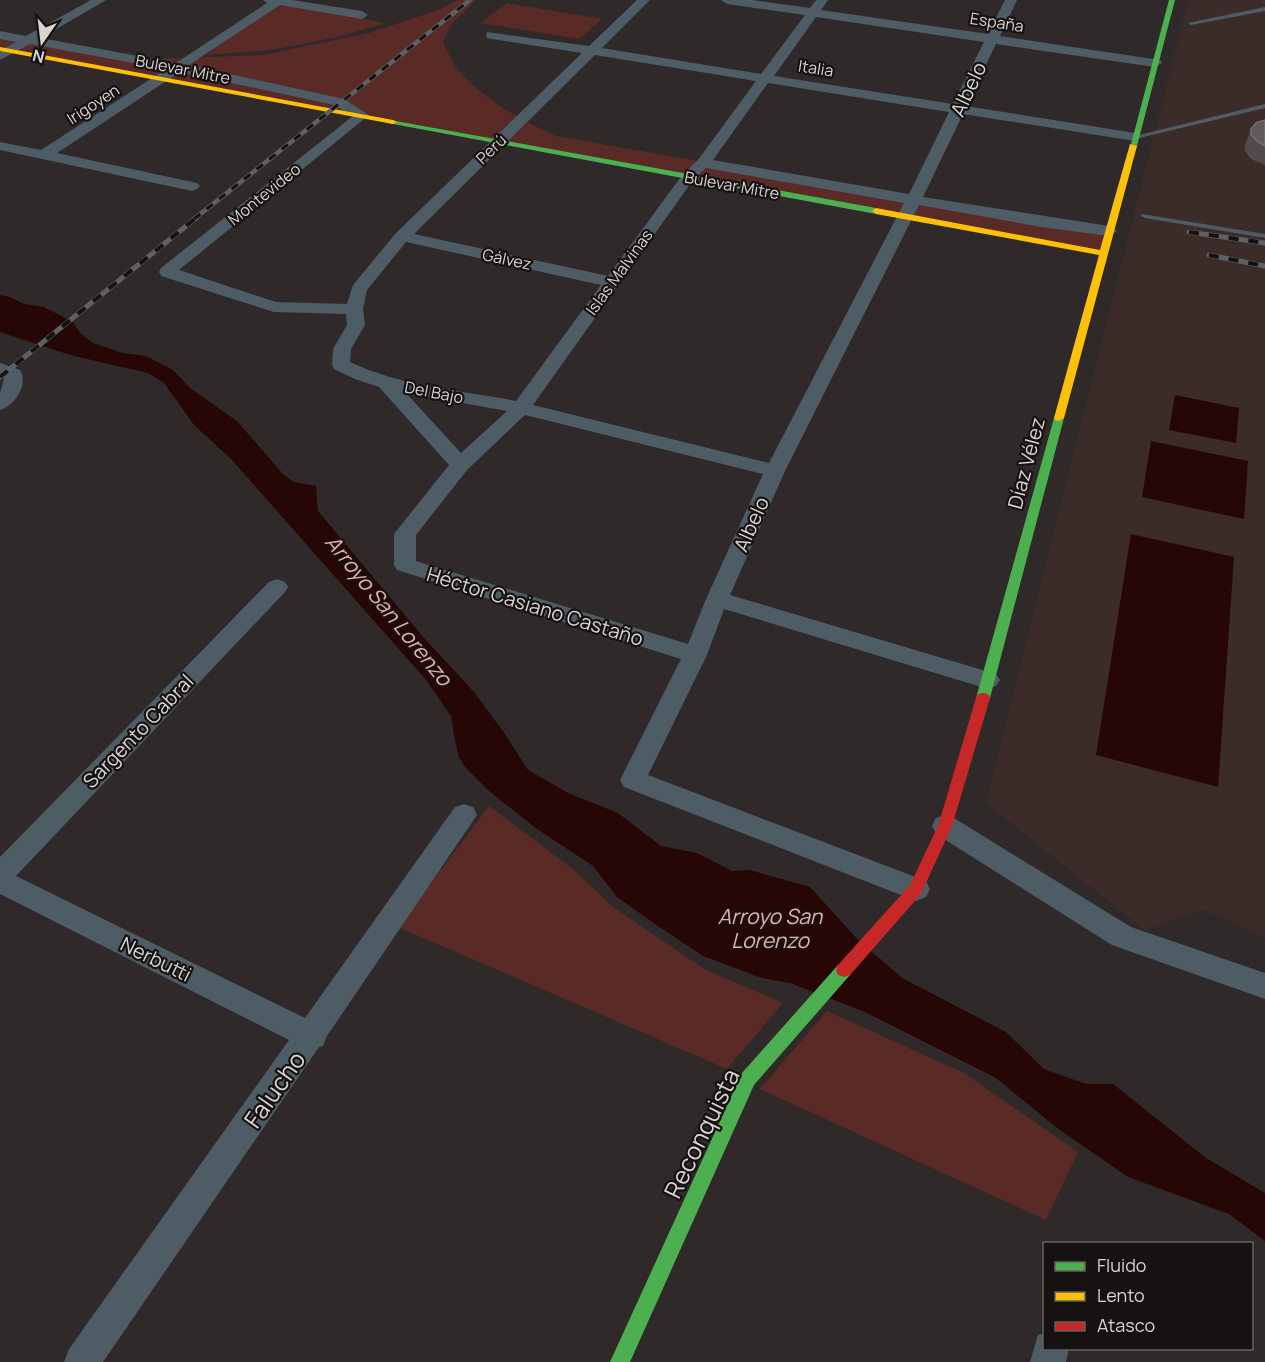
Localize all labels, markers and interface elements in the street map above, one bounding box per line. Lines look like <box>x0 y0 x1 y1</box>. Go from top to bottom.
street label: España <box>968 7 1026 37</box>
north arrow <box>12 12 72 72</box>
text: N <box>30 44 47 69</box>
street label: Bulevar Mitre <box>134 49 232 89</box>
street label: Italia <box>797 54 835 82</box>
street label: Albelo <box>944 57 992 121</box>
street label: Irigoyen <box>62 79 124 129</box>
street label: Perú <box>471 129 511 169</box>
street label: Montevideo <box>223 158 305 230</box>
street label: Bulevar Mitre <box>683 166 781 204</box>
street label: Islas Malvinas <box>580 225 658 319</box>
street label: Gálvez <box>480 243 534 275</box>
street label: Del Bajo <box>403 376 465 408</box>
street label: Díaz Vélez <box>1001 414 1051 512</box>
street label: Albelo <box>727 492 775 556</box>
water label: Arroyo San Lorenzo <box>319 529 460 692</box>
street label: Héctor Casiano Castaño <box>423 560 647 652</box>
street label: Sargento Cabral <box>77 668 199 794</box>
water label: Arroyo San Lorenzo <box>718 902 824 954</box>
street label: Nerbutti <box>116 930 196 988</box>
street label: Falucho <box>236 1044 312 1134</box>
street label: Reconquista <box>655 1063 747 1203</box>
legend <box>1043 1242 1253 1350</box>
text: Fluido <box>1097 1253 1146 1277</box>
text: Lento <box>1097 1283 1145 1307</box>
text: Atasco <box>1097 1313 1155 1337</box>

